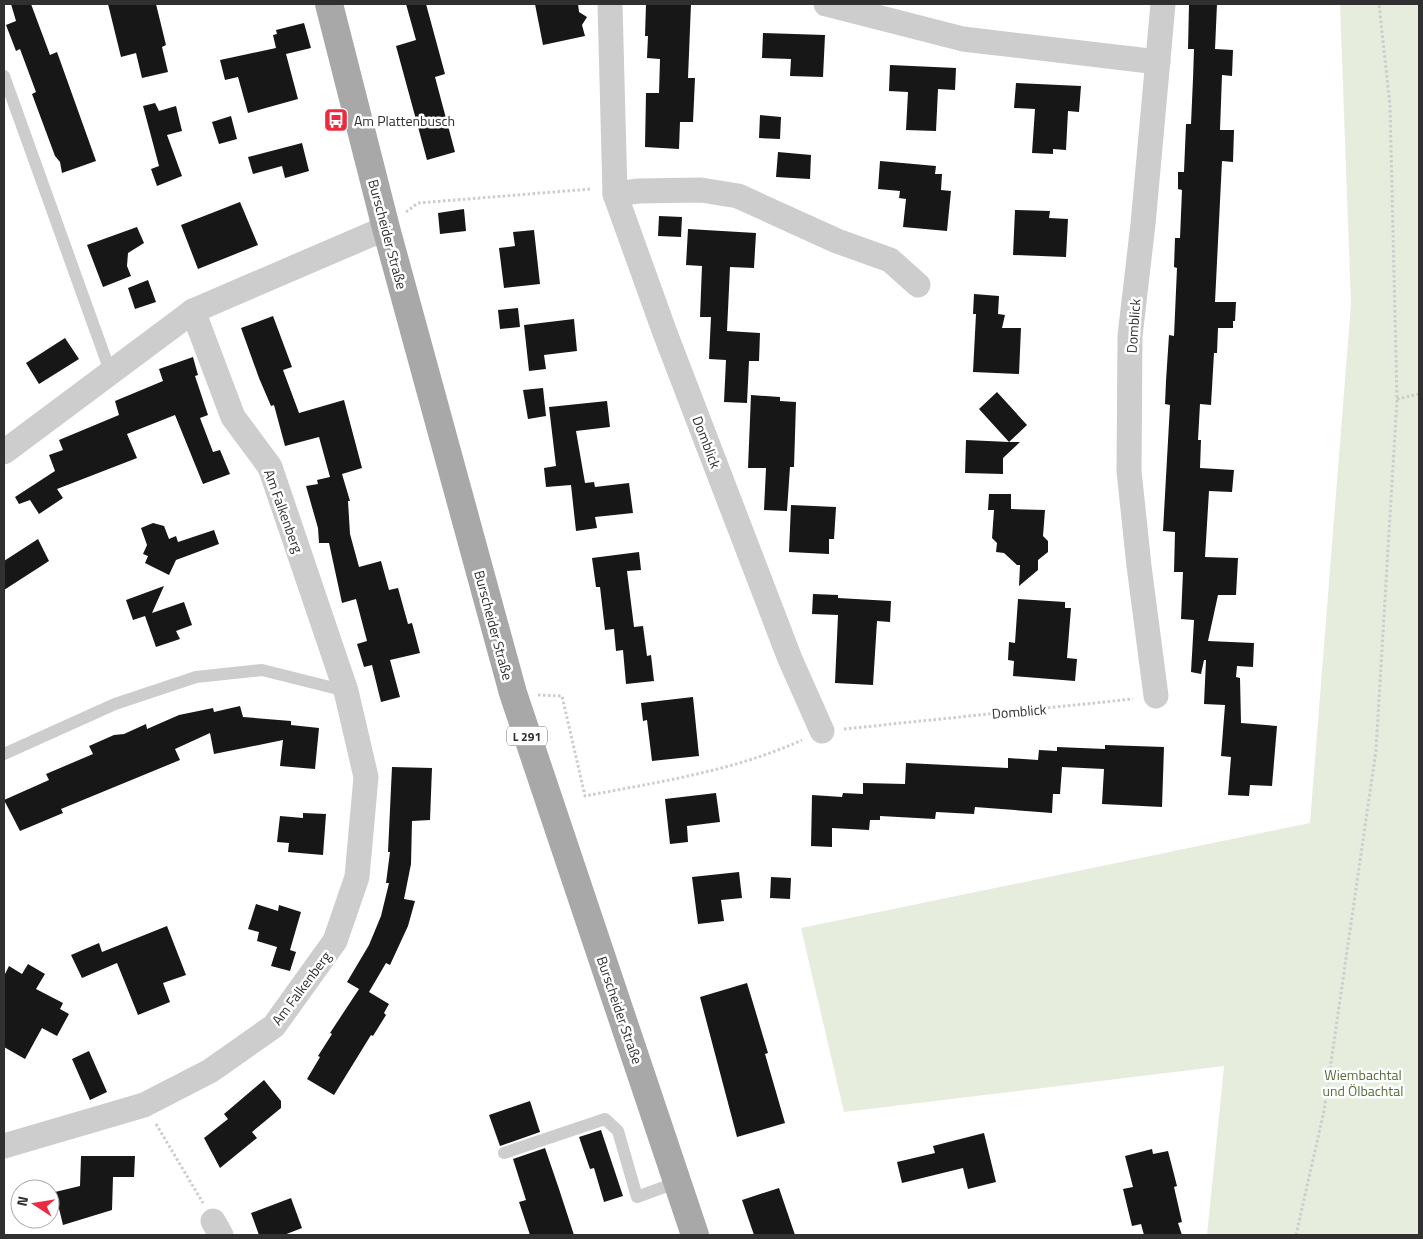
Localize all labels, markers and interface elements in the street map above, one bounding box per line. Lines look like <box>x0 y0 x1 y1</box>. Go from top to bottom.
bus stop icon: Am Plattenbusch <box>323 107 349 133</box>
place label: Am Plattenbusch <box>354 110 455 131</box>
street label: Burscheider Straße <box>363 177 413 291</box>
street label: Domblick <box>1121 298 1145 354</box>
street label: Domblick <box>687 413 727 472</box>
street label: Am Falkenberg <box>259 466 309 556</box>
street label: Burscheider Straße <box>469 568 519 682</box>
street label: Domblick <box>991 698 1047 724</box>
road number: L 291 <box>507 726 547 746</box>
street label: Am Falkenberg <box>266 947 336 1029</box>
street label: Burscheider Straße <box>592 953 648 1067</box>
park label: Wiembachtal und Ölbachtal <box>1322 1064 1404 1101</box>
north arrow <box>10 1179 60 1229</box>
text: N <box>11 1194 33 1208</box>

